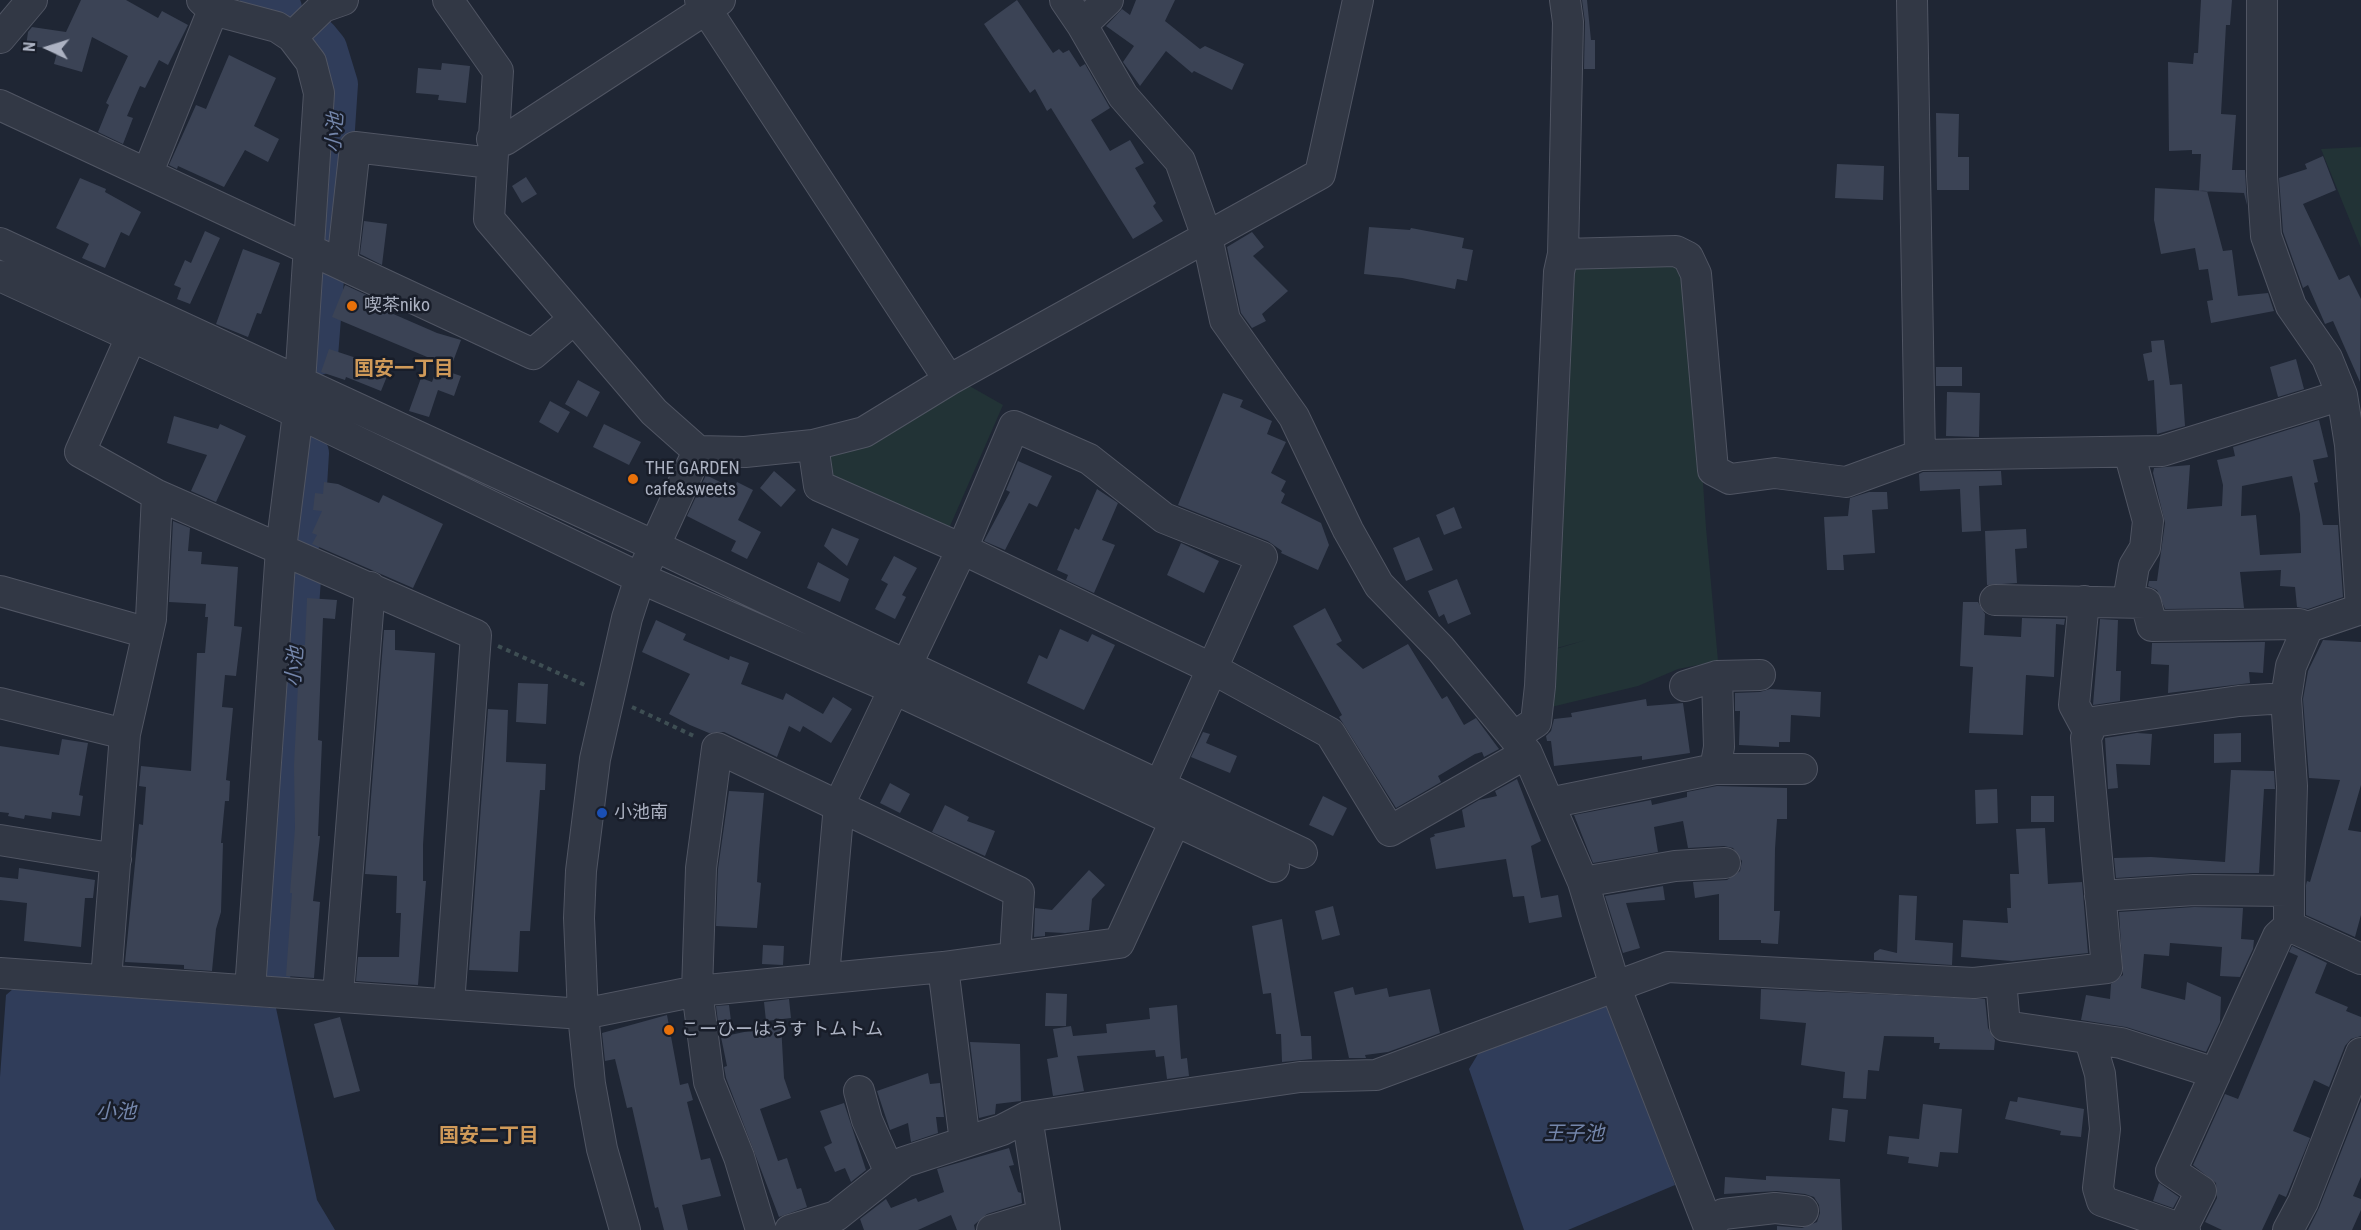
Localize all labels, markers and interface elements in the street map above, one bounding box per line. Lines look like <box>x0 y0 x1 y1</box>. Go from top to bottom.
north arrow <box>18 18 78 78</box>
text: N <box>20 41 39 52</box>
water label: 小池 <box>323 112 349 154</box>
place label: 喫茶niko <box>364 295 430 317</box>
marker: 喫茶niko <box>345 299 359 313</box>
district label: 国安一丁目 <box>354 358 454 382</box>
place label: THE GARDEN cafe&sweets <box>645 458 740 500</box>
marker: THE GARDEN cafe&sweets <box>626 472 640 486</box>
water label: 小池 <box>283 646 309 688</box>
place label: 小池南 <box>614 802 668 824</box>
marker: 小池南 <box>595 806 609 820</box>
place label: こーひーはうす トムトム <box>681 1019 883 1041</box>
marker: こーひーはうす トムトム <box>662 1023 676 1037</box>
water label: 小池 <box>96 1101 136 1125</box>
water label: 王子池 <box>1544 1123 1604 1147</box>
district label: 国安二丁目 <box>439 1125 539 1149</box>

